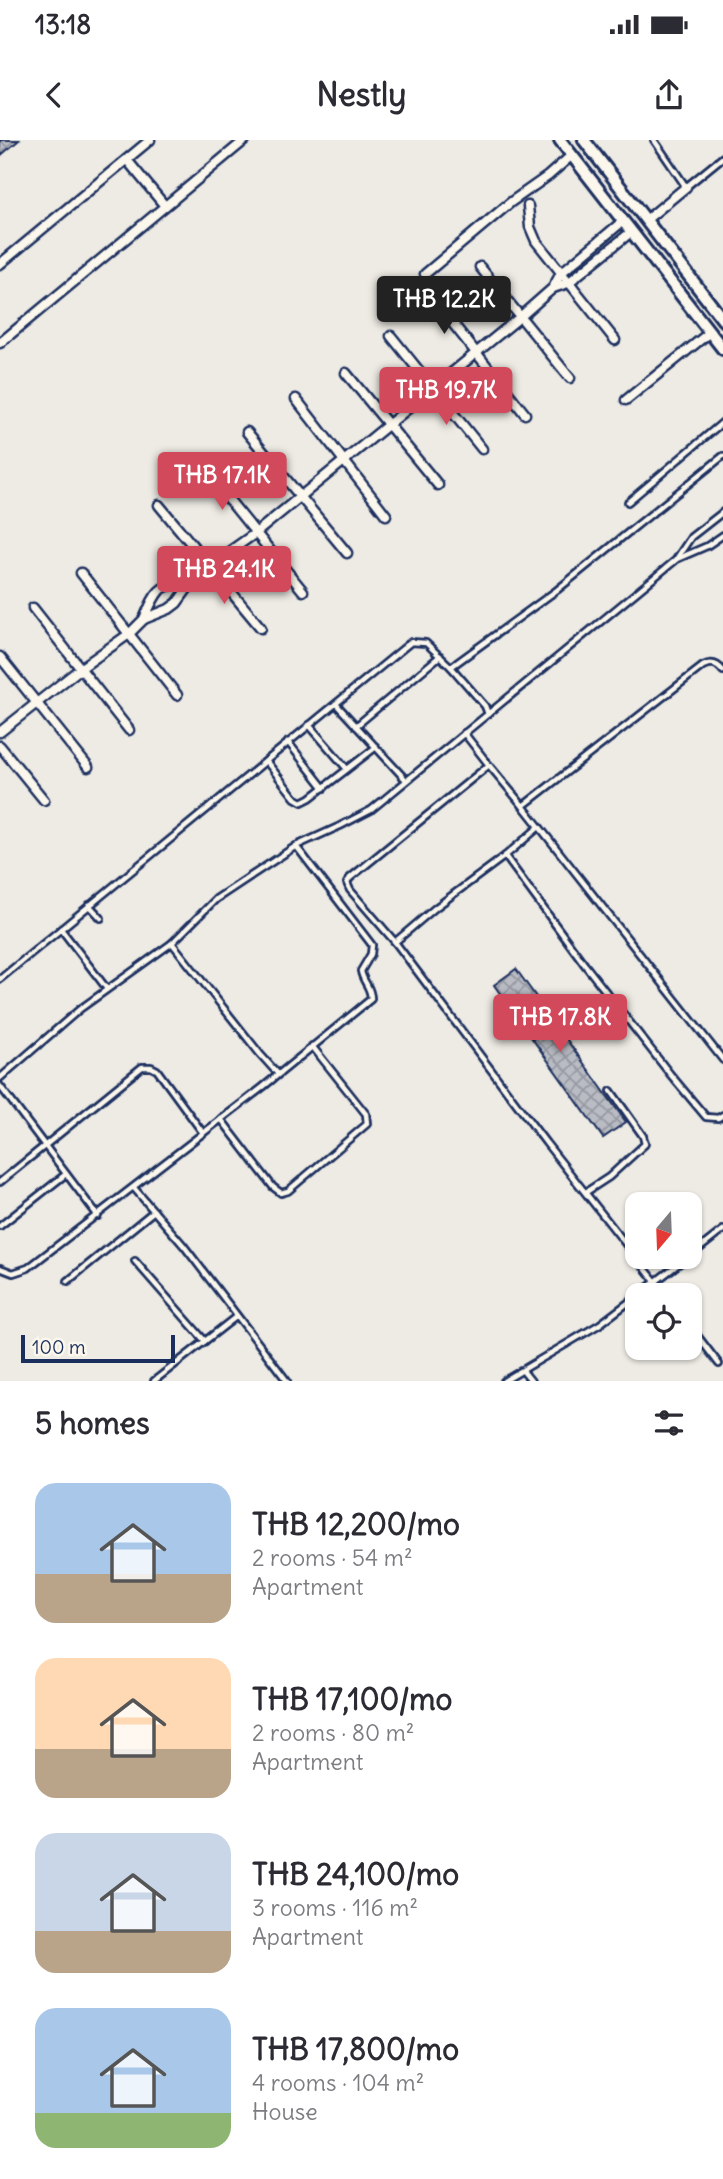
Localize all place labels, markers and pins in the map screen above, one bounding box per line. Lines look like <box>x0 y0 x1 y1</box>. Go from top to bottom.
pin: THB 12.2K <box>364 276 524 336</box>
pin: THB 19.7K <box>366 368 526 427</box>
pin: THB 17.1K <box>142 452 302 512</box>
pin: THB 24.1K <box>144 546 304 606</box>
pin: THB 17.8K <box>480 995 640 1054</box>

